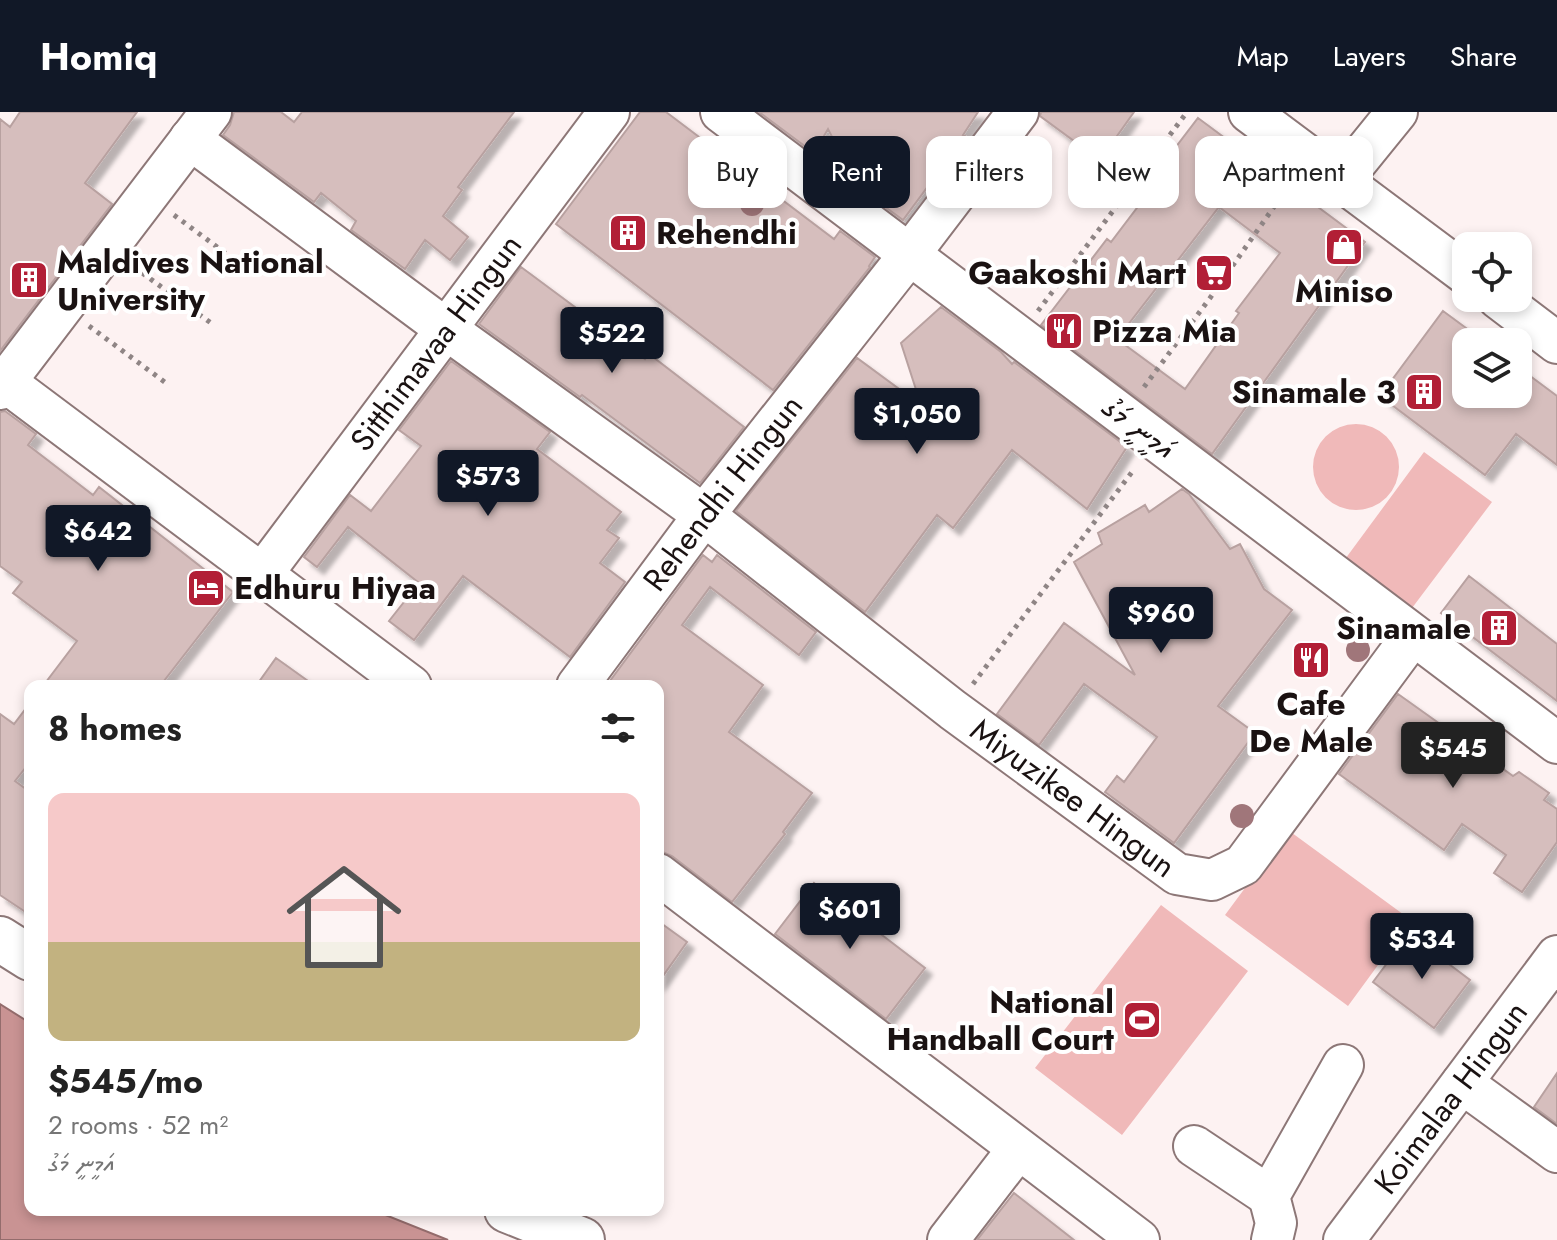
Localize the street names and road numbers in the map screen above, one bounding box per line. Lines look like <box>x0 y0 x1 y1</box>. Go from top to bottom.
street label: Sitthimavaa Hingun <box>339 224 533 461</box>
street label: އަމީނީ މަގު <box>1091 384 1186 471</box>
street label: Rehendhi Hingun <box>632 385 814 601</box>
street label: Miyuzikee Hingun <box>961 707 1185 889</box>
street label: Koimalaa Hingun <box>1363 991 1539 1204</box>

